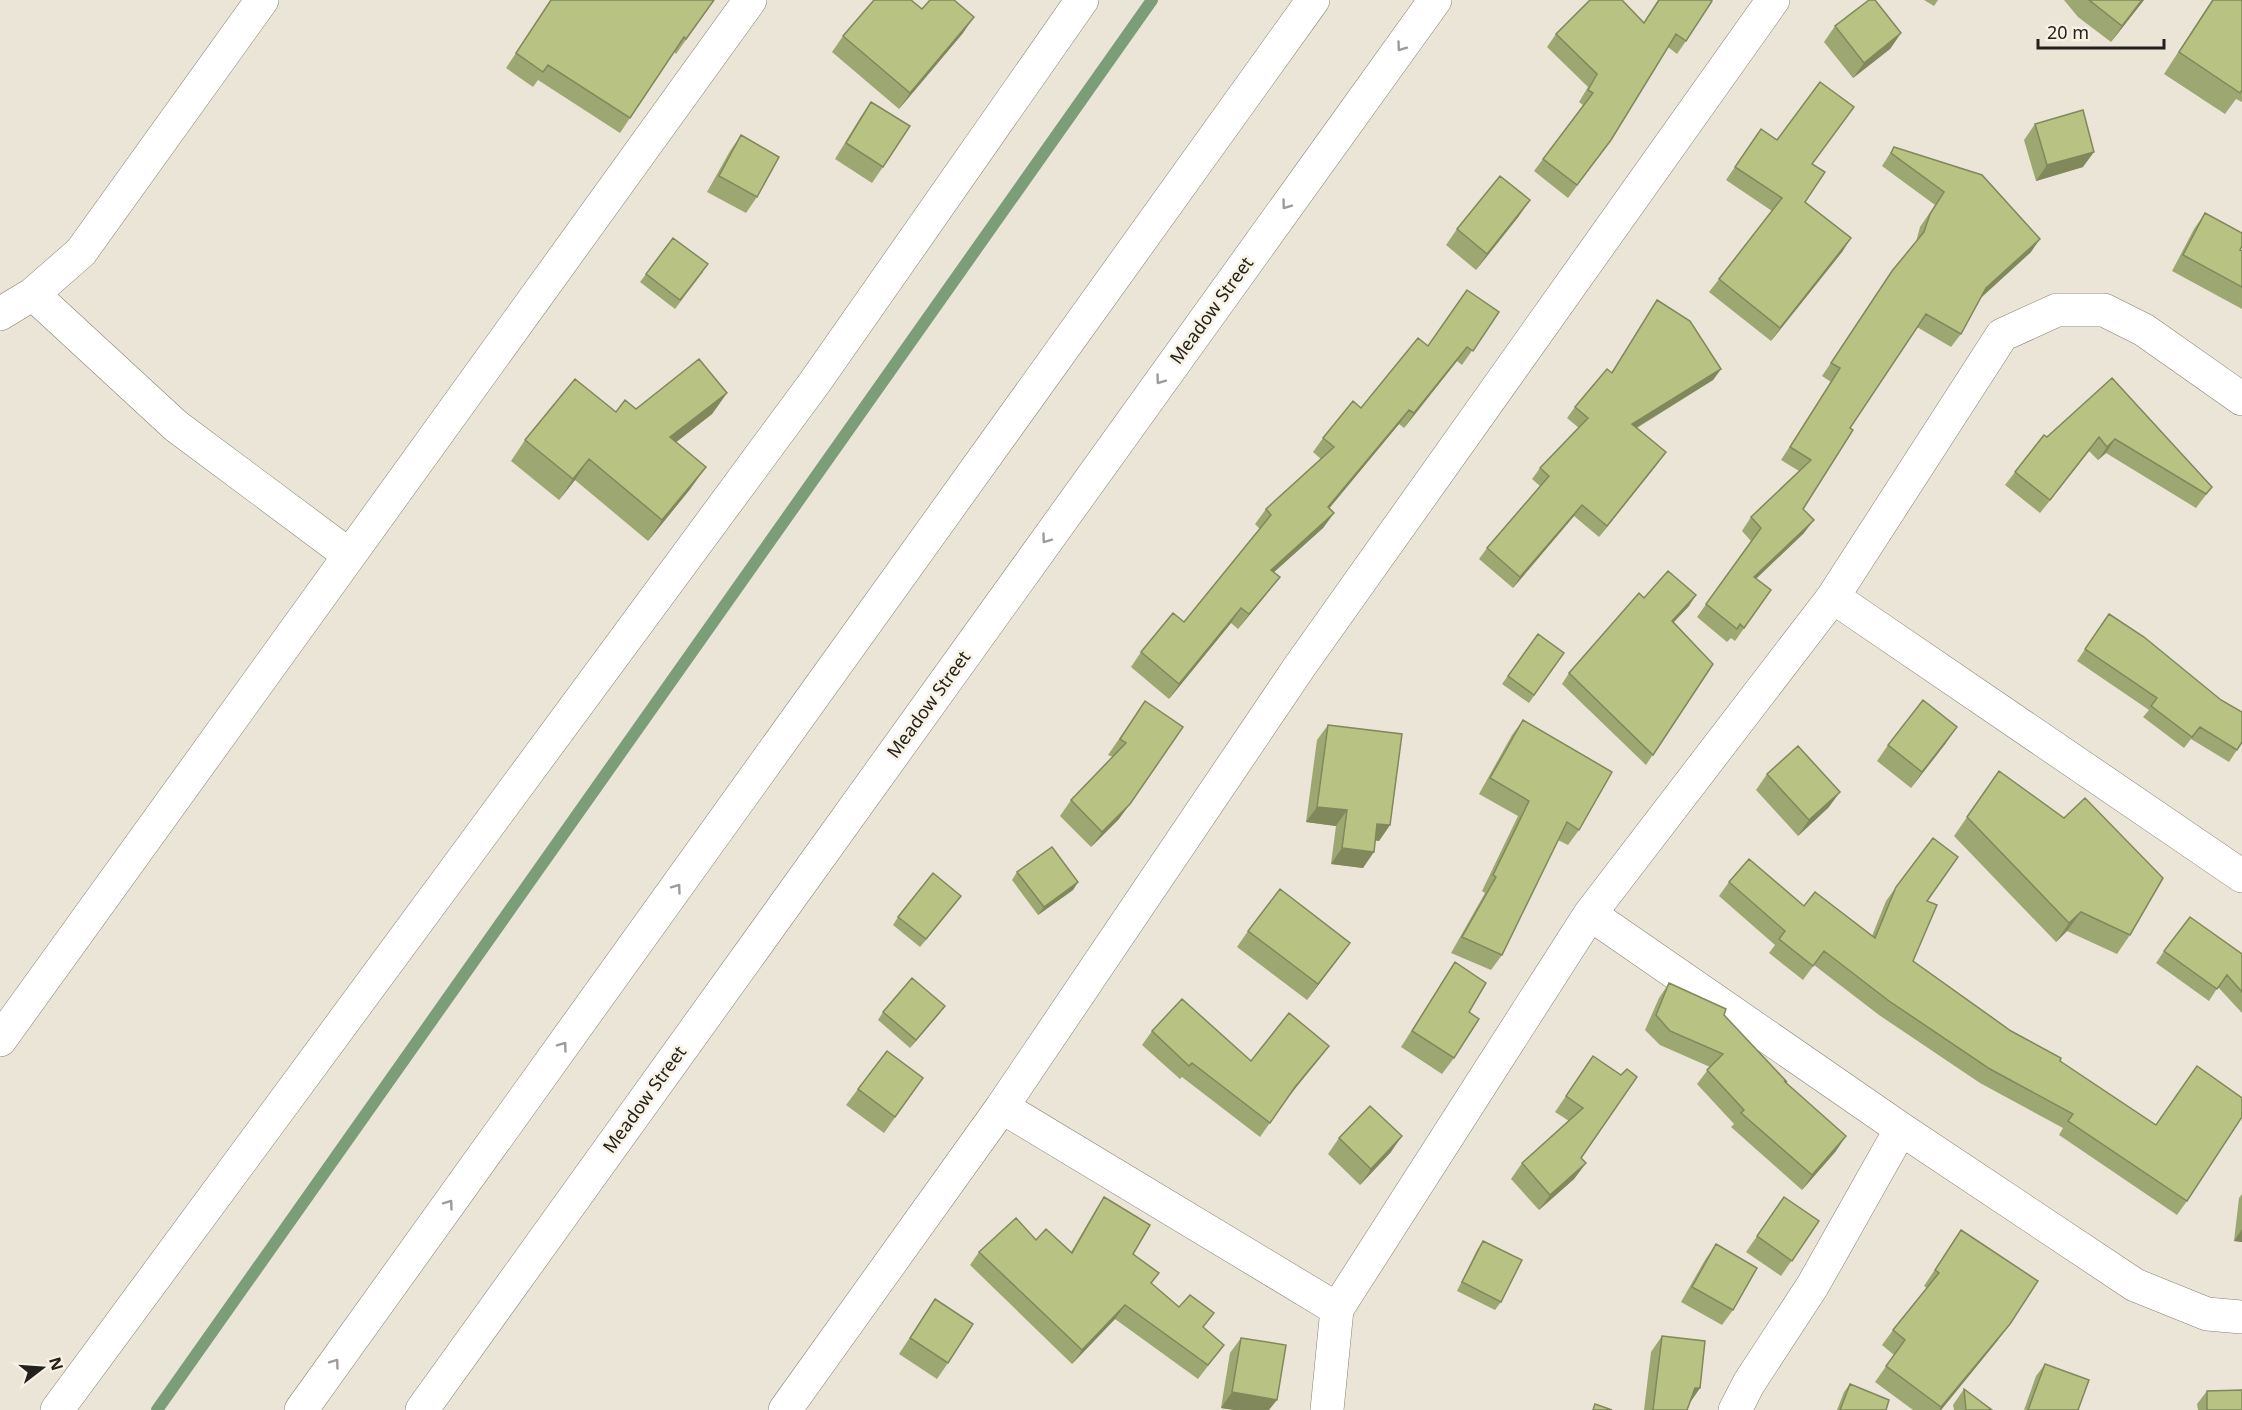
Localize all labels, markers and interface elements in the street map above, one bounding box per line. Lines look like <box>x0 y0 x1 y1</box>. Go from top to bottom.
scale bar <box>2038 12 2164 50</box>
text: 20 m <box>2047 20 2089 44</box>
one-way arrow <box>1397 41 1408 52</box>
one-way arrow <box>1283 199 1294 210</box>
street label: Meadow Street <box>1164 251 1258 369</box>
one-way arrow <box>1156 374 1167 385</box>
one-way arrow <box>1043 532 1054 543</box>
street label: Meadow Street <box>881 645 975 763</box>
one-way arrow <box>670 883 681 894</box>
street label: Meadow Street <box>597 1040 691 1158</box>
one-way arrow <box>556 1042 567 1053</box>
one-way arrow <box>442 1200 453 1211</box>
north arrow <box>12 1338 72 1398</box>
text: N <box>44 1354 69 1373</box>
one-way arrow <box>328 1358 339 1369</box>

